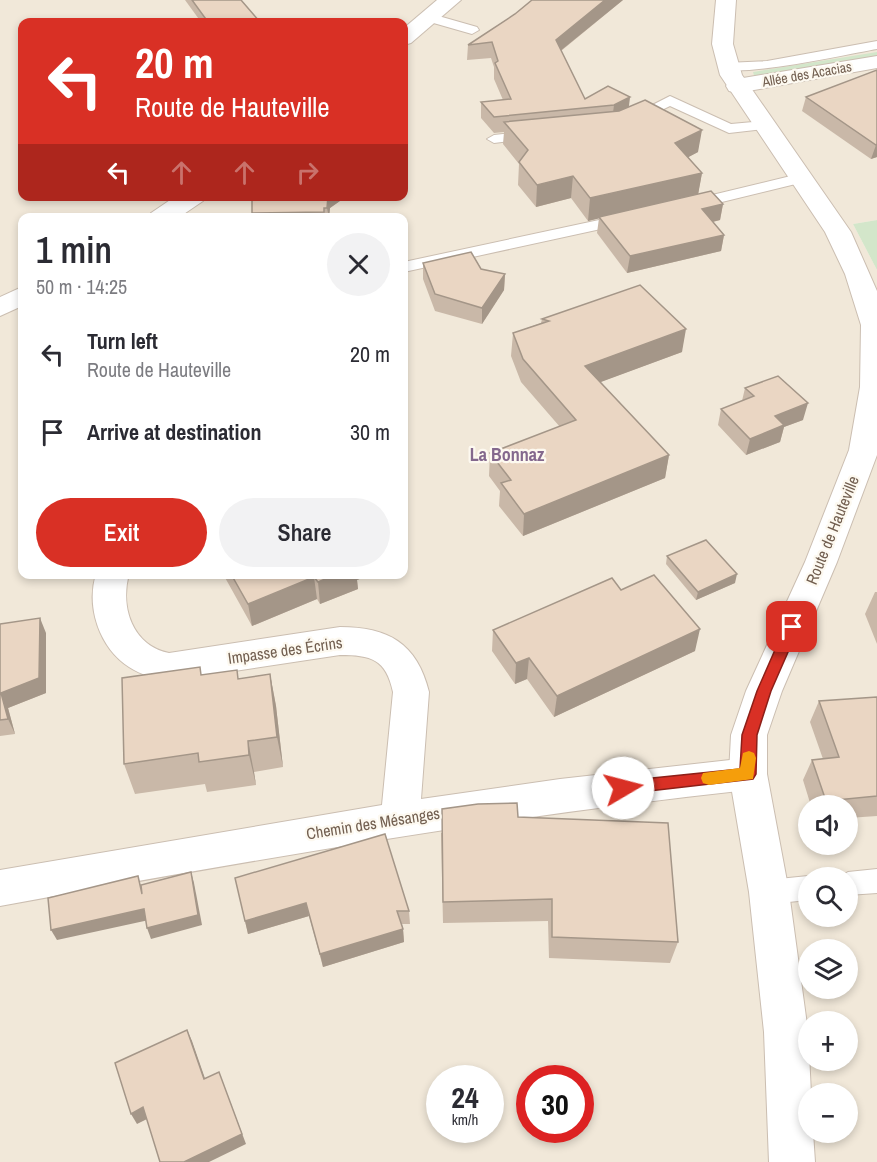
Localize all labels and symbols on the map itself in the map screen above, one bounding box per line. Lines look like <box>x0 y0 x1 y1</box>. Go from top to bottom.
street label: Allée des Acacias <box>760 57 853 91</box>
district label: La Bonnaz <box>470 442 545 467</box>
street label: Route de Hauteville <box>800 472 864 588</box>
pin <box>766 601 817 652</box>
street label: Impasse des Écrins <box>226 631 344 669</box>
position arrow <box>591 756 655 820</box>
street label: Chemin des Mésanges <box>305 802 441 844</box>
speed limit sign: 30 <box>516 1065 594 1143</box>

